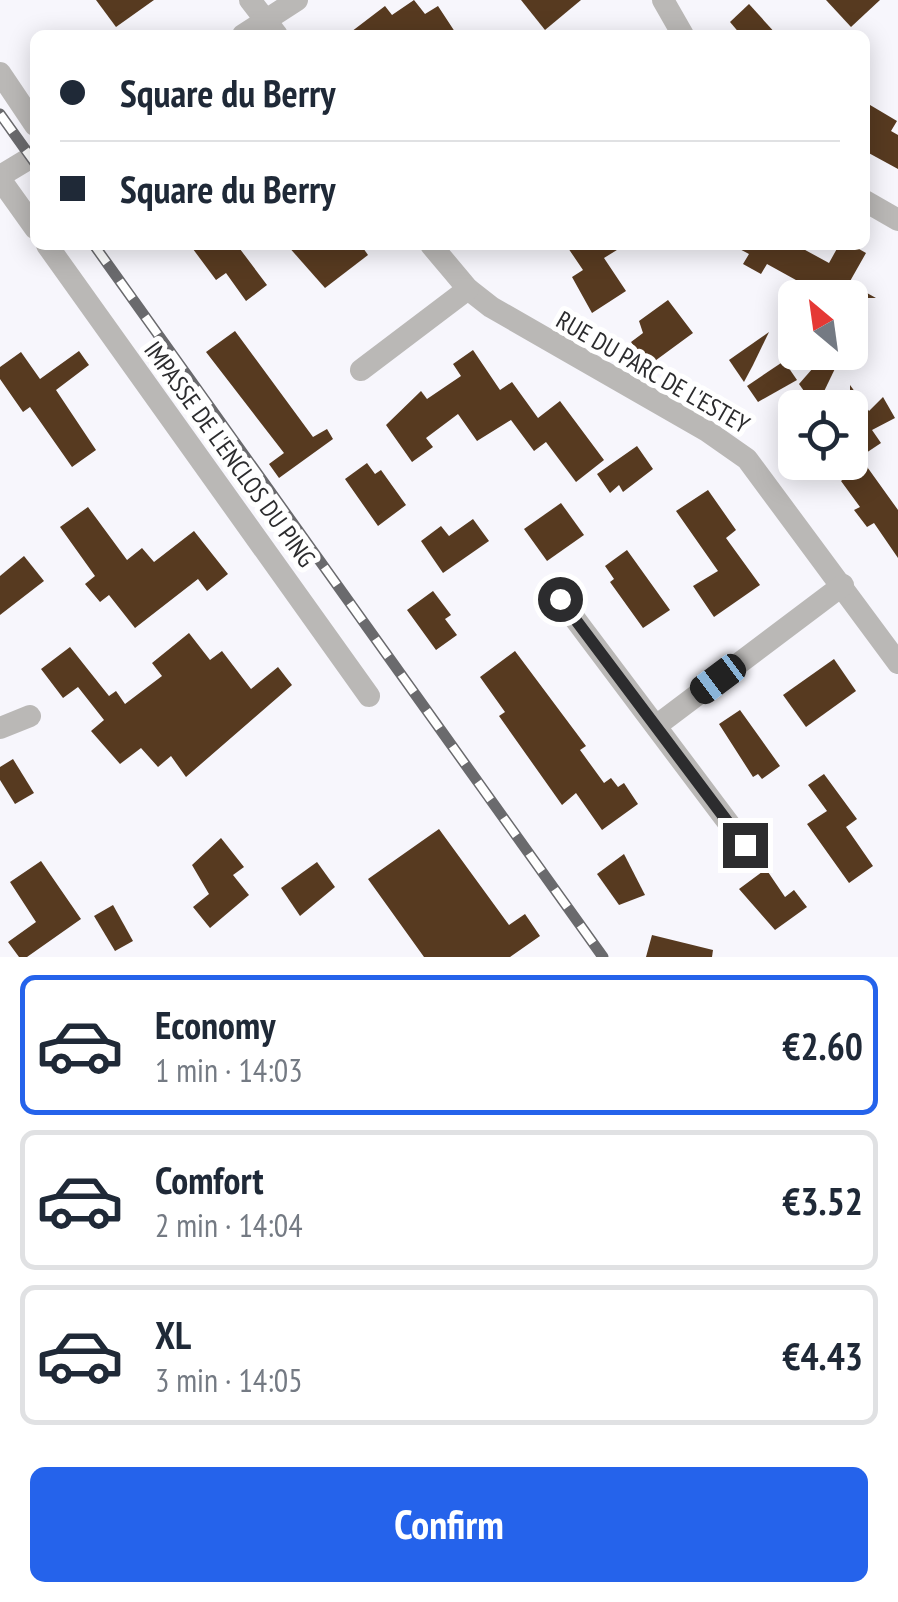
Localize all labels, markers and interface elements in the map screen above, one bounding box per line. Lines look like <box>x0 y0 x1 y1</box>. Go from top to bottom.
text: Square du Berry <box>120 68 335 117</box>
text: Square du Berry <box>120 164 335 213</box>
north arrow <box>778 280 868 370</box>
map controls <box>778 280 868 480</box>
street label: RUE DU PARC DE L'ESTEY <box>551 304 756 441</box>
street label: IMPASSE DE L'ENCLOS DU PING <box>137 335 323 573</box>
button: locate <box>778 390 868 480</box>
route start <box>538 577 583 622</box>
car <box>685 649 751 709</box>
route end <box>723 823 768 868</box>
icon: car <box>35 1000 125 1090</box>
text: Economy <box>155 1000 275 1049</box>
text: €2.60 <box>782 1021 863 1070</box>
text: 1 min · 14:03 <box>155 1049 303 1091</box>
icon: car <box>35 1155 125 1245</box>
text: Comfort <box>155 1155 264 1204</box>
text: €3.52 <box>782 1176 863 1225</box>
text: 2 min · 14:04 <box>155 1204 303 1246</box>
icon: car <box>35 1310 125 1400</box>
text: XL <box>155 1310 191 1359</box>
text: €4.43 <box>782 1331 863 1380</box>
text: 3 min · 14:05 <box>155 1359 303 1401</box>
button: Confirm <box>30 1467 868 1582</box>

